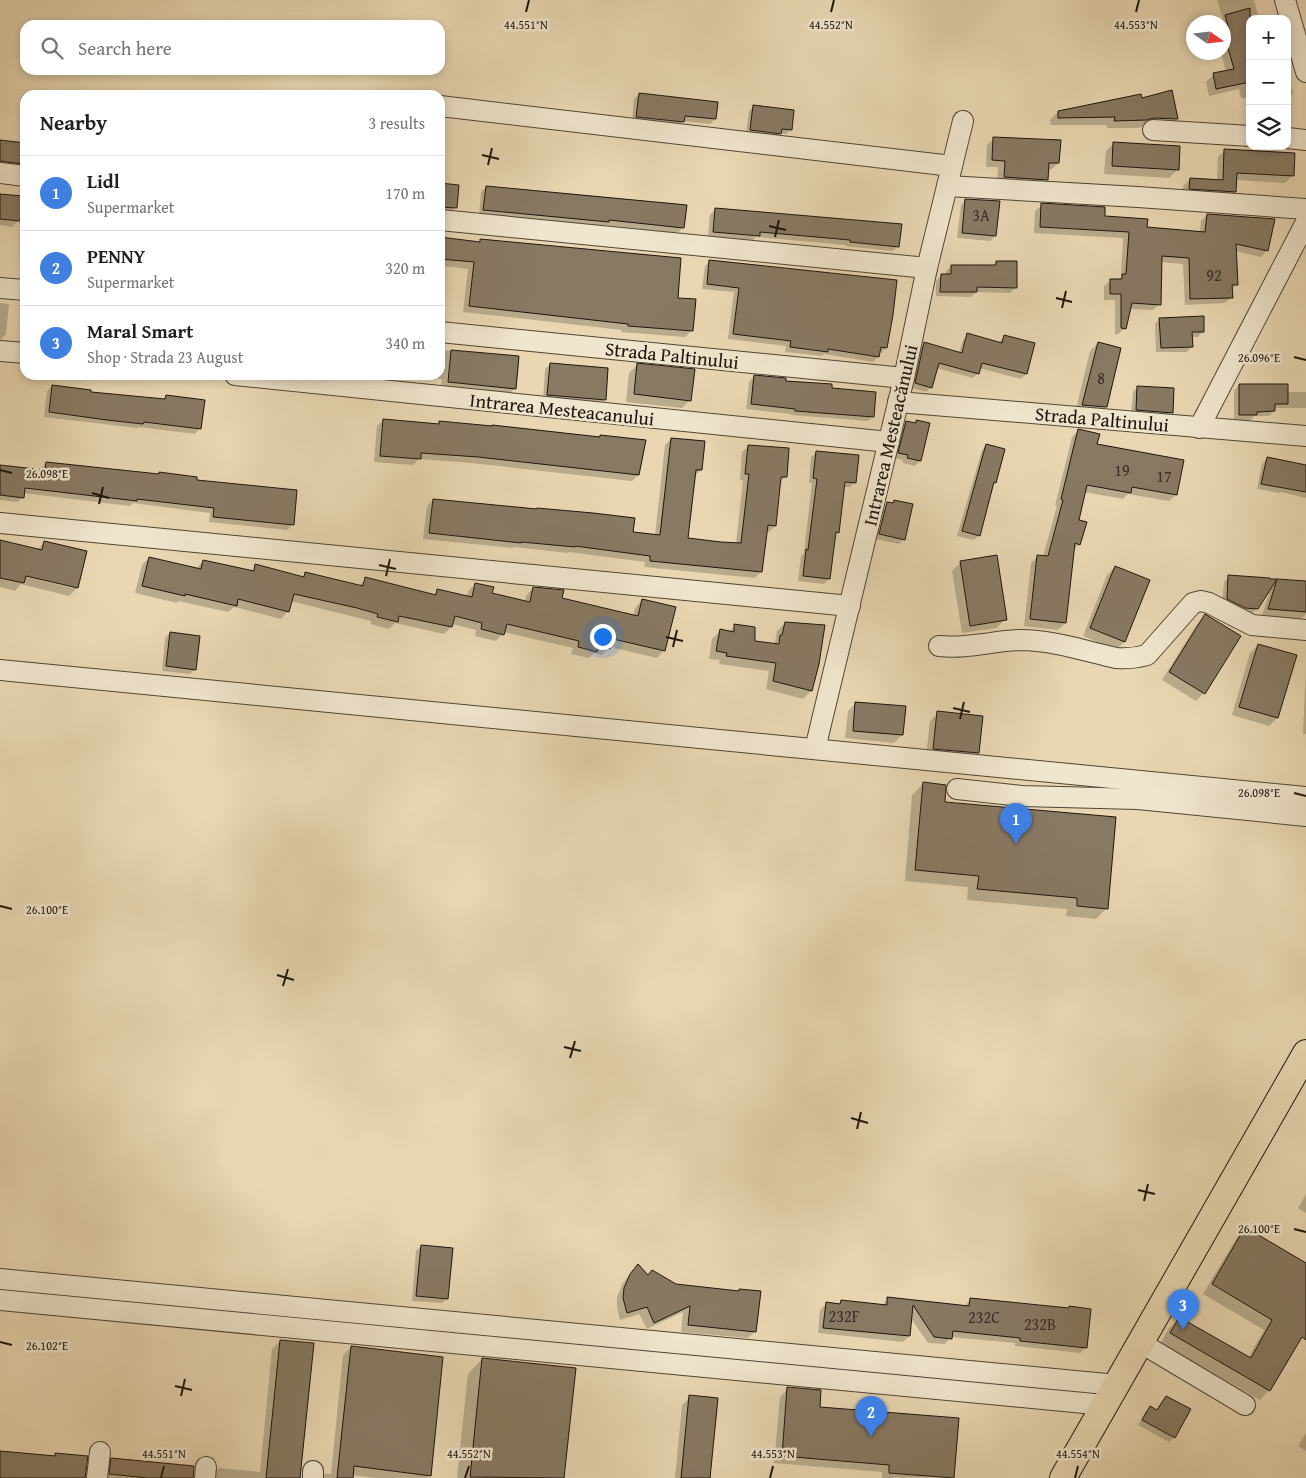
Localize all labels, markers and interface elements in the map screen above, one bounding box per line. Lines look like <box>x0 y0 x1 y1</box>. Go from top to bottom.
north arrow <box>1186 15 1231 60</box>
map controls <box>1246 15 1291 150</box>
button: + <box>1246 15 1291 60</box>
text: 44.551°N <box>504 16 548 33</box>
text: 44.552°N <box>809 16 853 33</box>
text: 44.553°N <box>1114 16 1158 33</box>
search box <box>20 20 445 75</box>
icon: search <box>38 34 66 62</box>
text: Search here <box>78 34 172 62</box>
button: − <box>1246 60 1291 105</box>
button: layers <box>1246 105 1291 150</box>
text: Nearby <box>40 107 107 138</box>
text: 3 results <box>368 111 425 135</box>
text: Lidl <box>87 167 120 195</box>
text: 1 <box>52 181 60 205</box>
text: 170 m <box>385 181 425 205</box>
text: Supermarket <box>87 195 174 219</box>
house number: 3A <box>972 203 990 227</box>
text: PENNY <box>87 242 145 270</box>
text: 2 <box>52 256 60 280</box>
text: 320 m <box>385 256 425 280</box>
house number: 92 <box>1206 263 1222 287</box>
text: Supermarket <box>87 270 174 294</box>
text: Maral Smart <box>87 317 193 345</box>
text: 3 <box>52 331 60 355</box>
text: 340 m <box>385 331 425 355</box>
street label: Strada Paltinului <box>604 334 740 376</box>
street label: Intrarea Mesteacănului <box>856 342 924 528</box>
text: Shop · Strada 23 August <box>87 345 243 369</box>
text: 26.096°E <box>1238 349 1280 366</box>
house number: 8 <box>1097 366 1105 390</box>
street label: Intrarea Mesteacanului <box>468 385 656 433</box>
street label: Strada Paltinului <box>1034 399 1170 439</box>
house number: 19 <box>1114 458 1130 482</box>
house number: 17 <box>1156 464 1172 488</box>
text: 26.098°E <box>26 465 68 482</box>
your location <box>590 624 616 650</box>
text: 26.098°E <box>1238 784 1280 801</box>
pin: 1 <box>1000 803 1032 844</box>
text: 26.100°E <box>26 901 68 918</box>
text: 26.100°E <box>1238 1220 1280 1237</box>
pin: 3 <box>1167 1289 1199 1330</box>
house number: 232F <box>829 1304 860 1328</box>
house number: 232C <box>968 1305 1000 1329</box>
house number: 232B <box>1024 1312 1056 1336</box>
text: 26.102°E <box>26 1337 68 1354</box>
pin: 2 <box>855 1396 887 1437</box>
text: 44.551°N <box>142 1445 186 1462</box>
text: 44.552°N <box>447 1445 491 1462</box>
text: 44.553°N <box>751 1445 795 1462</box>
text: 44.554°N <box>1056 1445 1100 1462</box>

